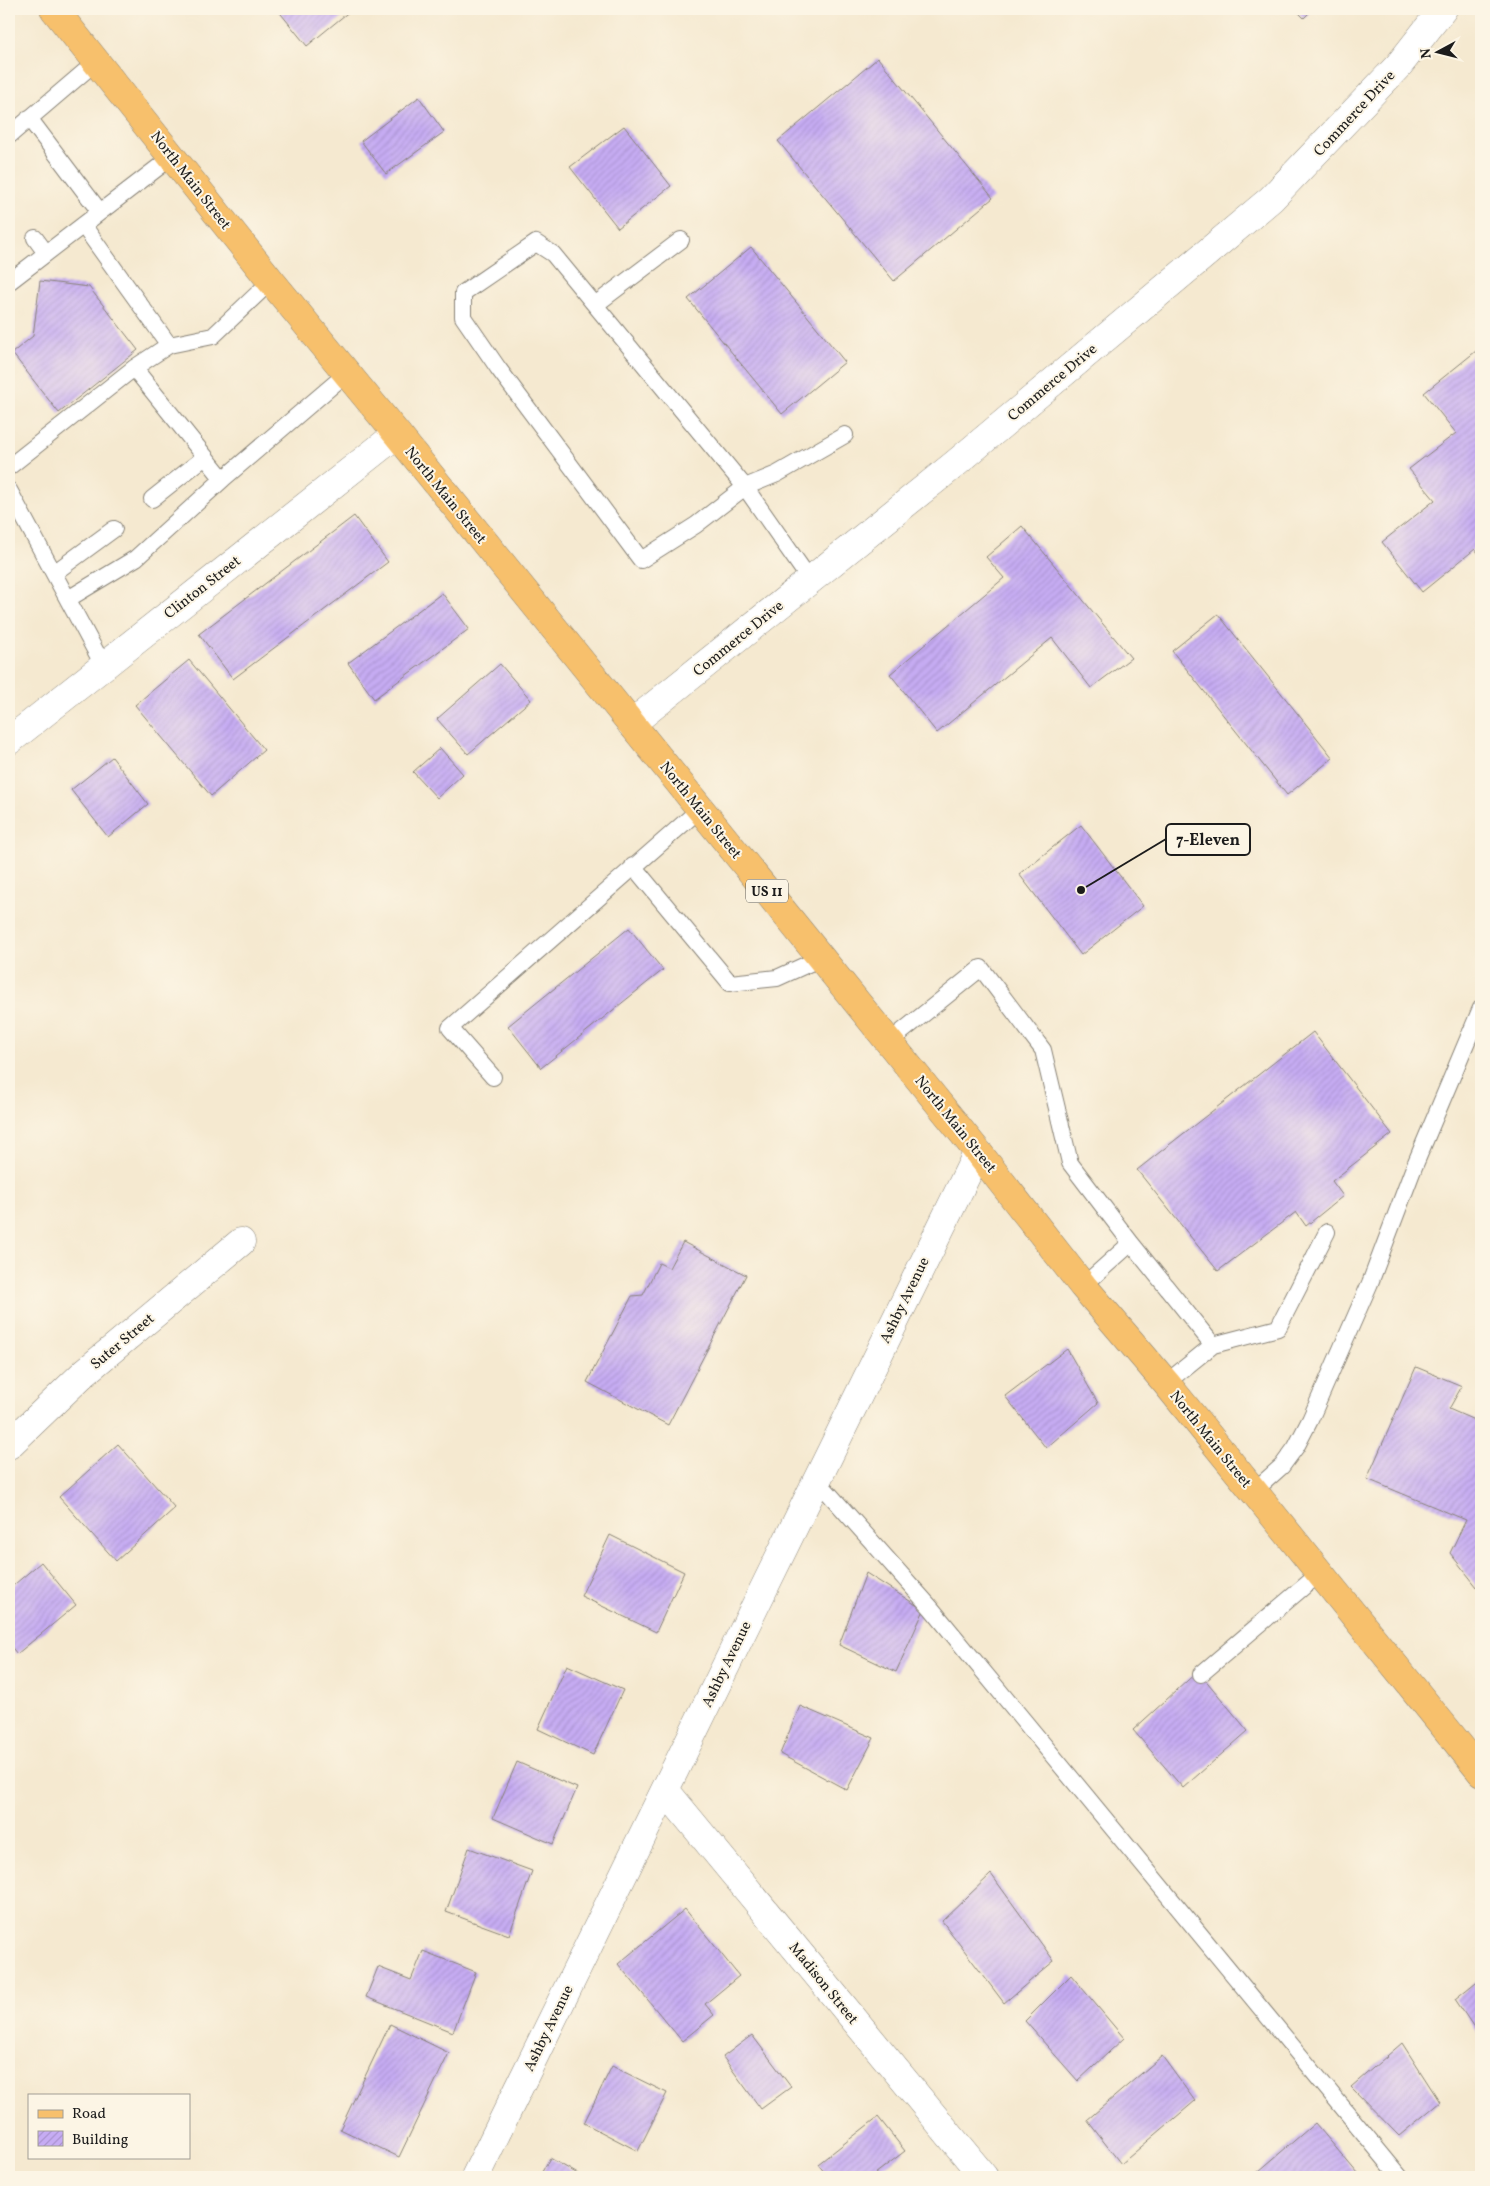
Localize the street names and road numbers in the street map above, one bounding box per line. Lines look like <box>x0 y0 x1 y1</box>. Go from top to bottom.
street label: Commerce Drive <box>1310 66 1401 162</box>
street label: North Main Street <box>145 127 235 235</box>
street label: Commerce Drive <box>1004 339 1102 427</box>
street label: North Main Street <box>399 443 491 549</box>
street label: Clinton Street <box>160 552 246 625</box>
street label: Commerce Drive <box>689 596 789 682</box>
street label: North Main Street <box>654 758 746 864</box>
road number: US 11 <box>746 879 788 902</box>
street label: North Main Street <box>909 1072 1001 1178</box>
street label: Ashby Avenue <box>875 1254 935 1347</box>
street label: Suter Street <box>87 1309 159 1375</box>
street label: North Main Street <box>1164 1387 1256 1493</box>
street label: Ashby Avenue <box>697 1618 757 1711</box>
street label: Madison Street <box>783 1938 862 2029</box>
street label: Ashby Avenue <box>519 1982 579 2075</box>

